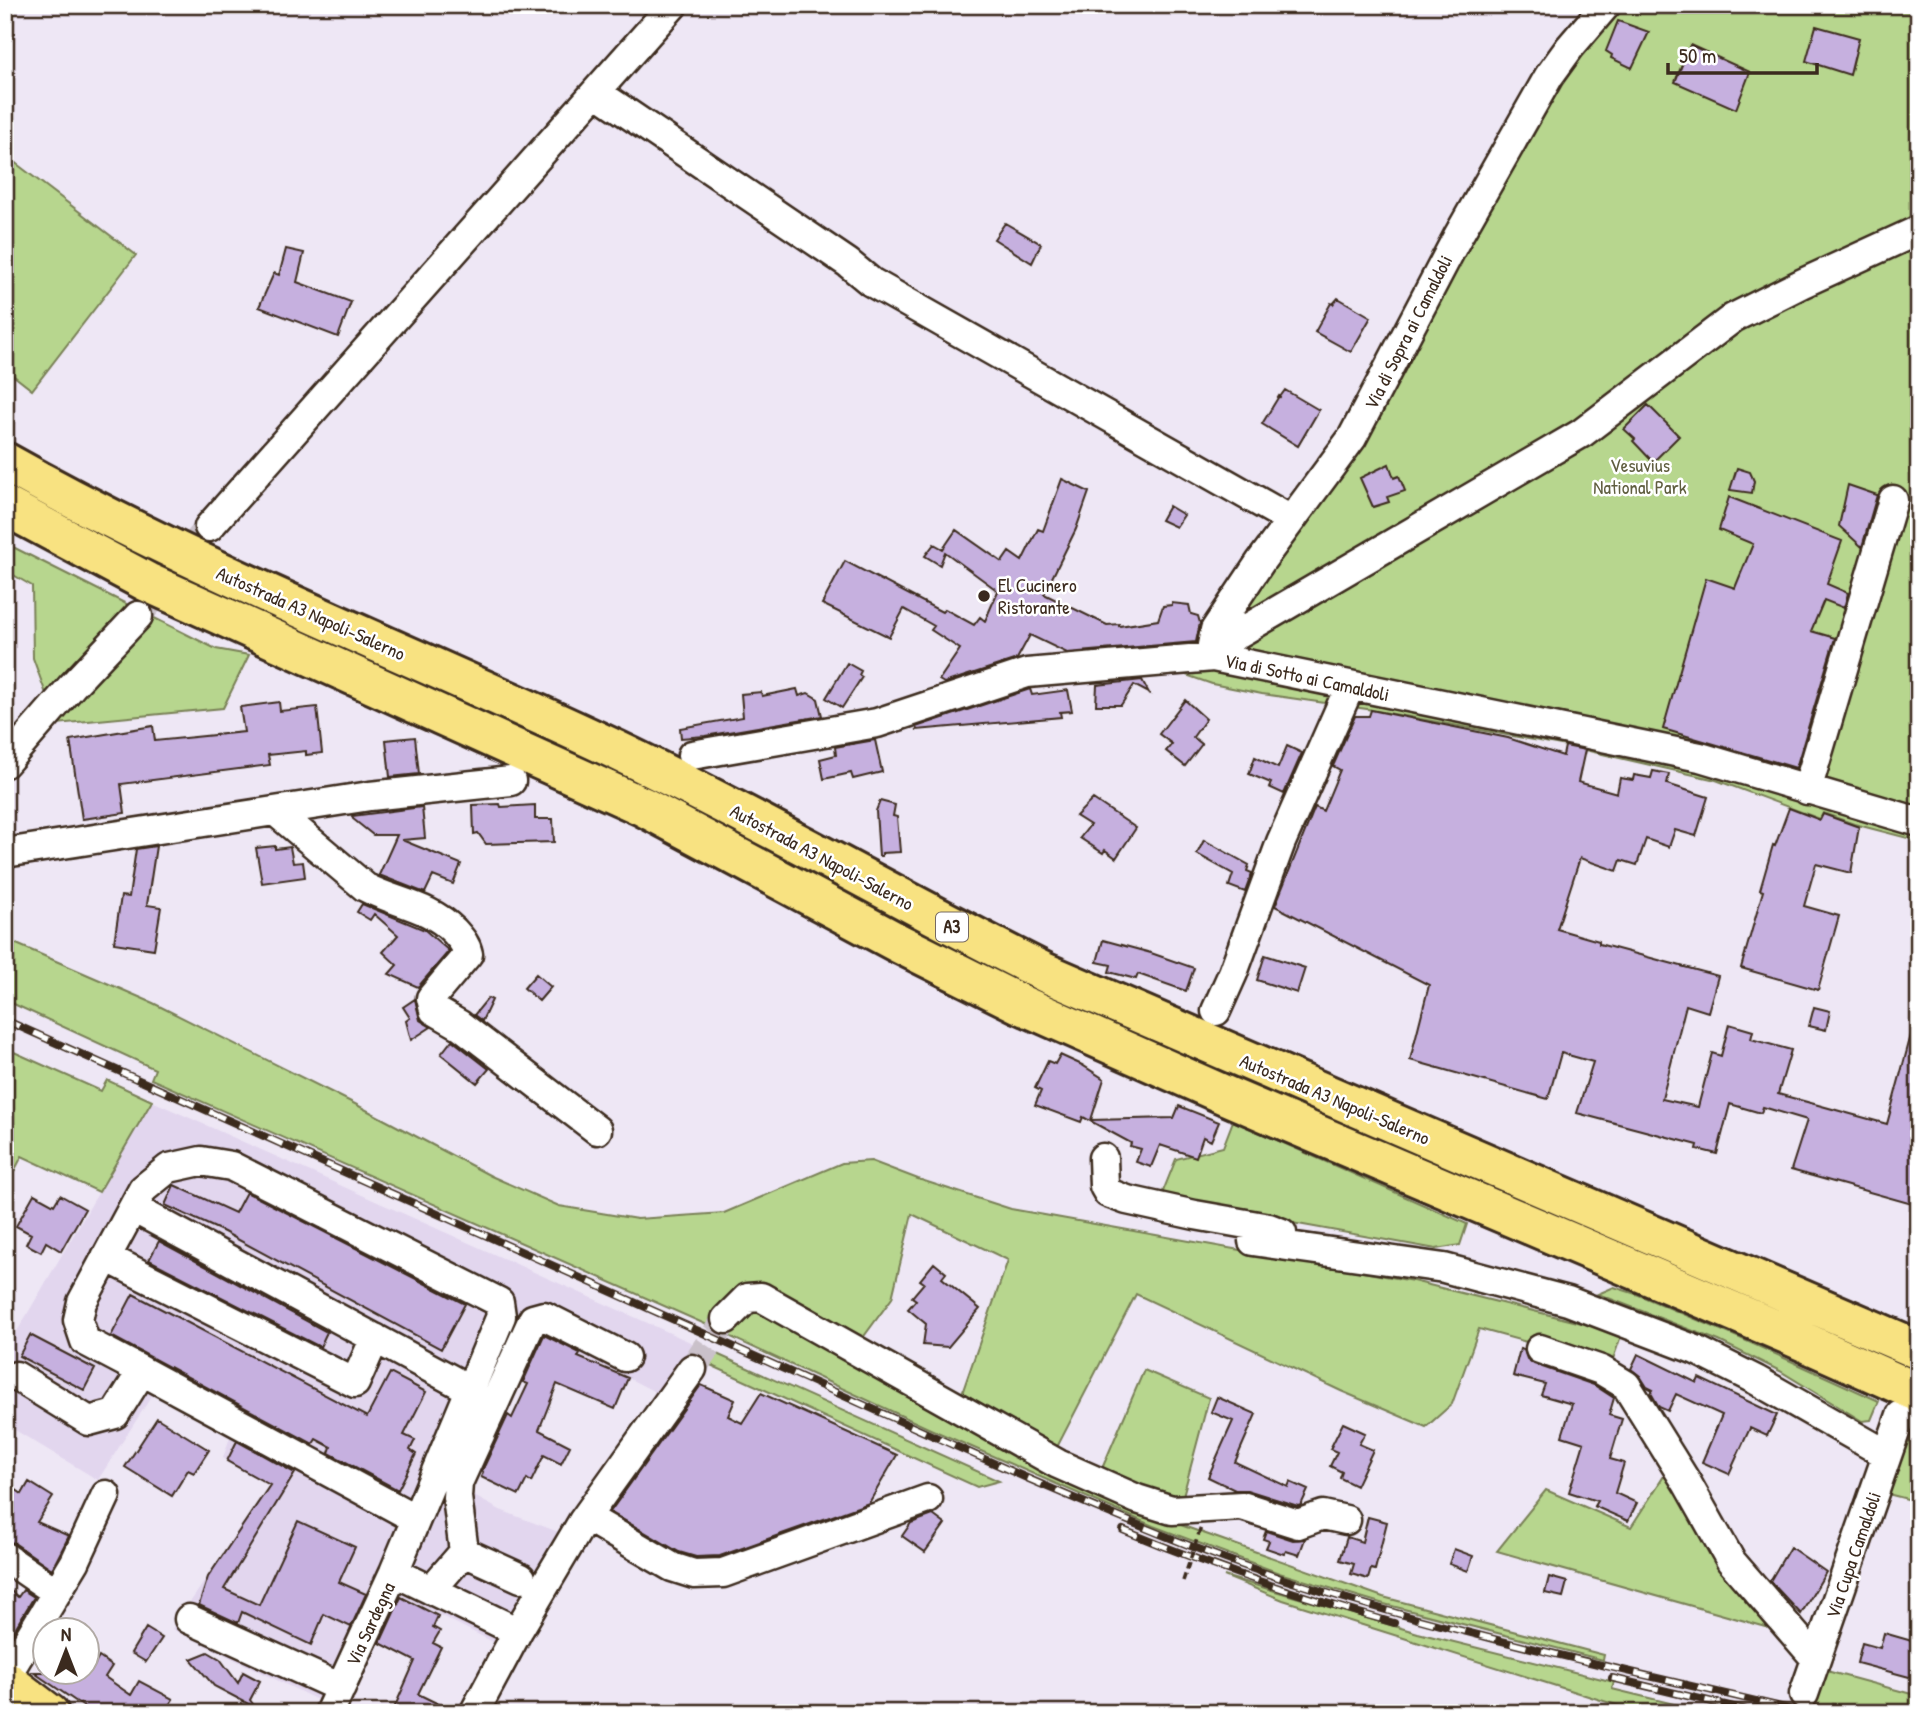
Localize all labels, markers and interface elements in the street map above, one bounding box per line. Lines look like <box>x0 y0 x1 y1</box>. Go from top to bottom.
scale bar <box>1668 32 1817 76</box>
text: 50 m <box>1679 41 1716 70</box>
street label: Via di Sopra ai Camaldoli <box>1358 250 1458 414</box>
park label: Vesuvius National Park <box>1593 452 1687 500</box>
street label: Autostrada A3 Napoli-Salerno <box>213 560 410 666</box>
place label: El Cucinero Ristorante <box>998 572 1077 620</box>
marker: El Cucinero Ristorante <box>976 588 992 604</box>
street label: Via di Sotto ai Camaldoli <box>1222 647 1392 707</box>
street label: Autostrada A3 Napoli-Salerno <box>726 798 918 916</box>
road number: A3 <box>936 912 968 942</box>
street label: Autostrada A3 Napoli-Salerno <box>1236 1047 1434 1151</box>
street label: Via Cupa Camaldoli <box>1819 1488 1887 1622</box>
street label: Via Sardegna <box>339 1577 401 1670</box>
north arrow <box>32 1616 102 1686</box>
text: N <box>61 1621 71 1647</box>

